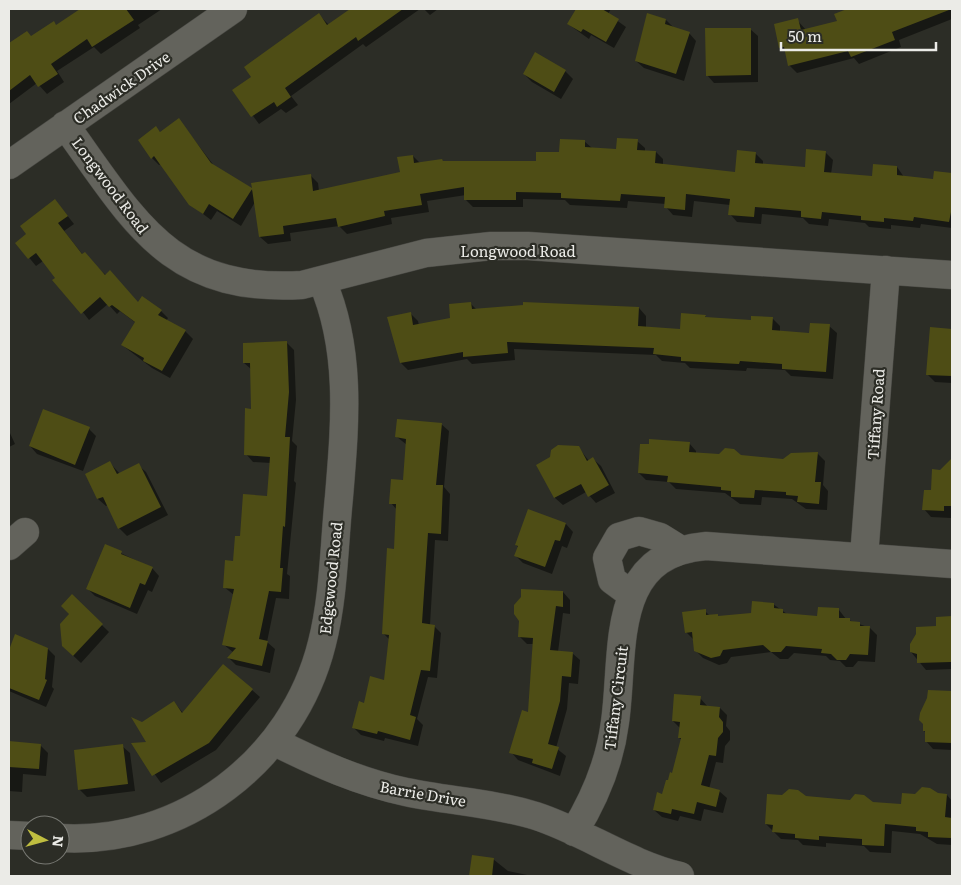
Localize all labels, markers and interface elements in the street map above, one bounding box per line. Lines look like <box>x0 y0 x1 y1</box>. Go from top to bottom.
scale bar <box>781 20 936 52</box>
text: 50 m <box>788 24 822 47</box>
street label: Chadwick Drive <box>68 45 174 129</box>
street label: Longwood Road <box>67 132 155 238</box>
street label: Longwood Road <box>460 239 576 262</box>
street label: Tiffany Road <box>860 368 890 460</box>
street label: Edgewood Road <box>313 520 347 636</box>
street label: Tiffany Circuit <box>597 644 633 752</box>
street label: Barrie Drive <box>378 774 468 812</box>
north arrow <box>20 815 70 865</box>
text: N <box>48 835 69 849</box>

